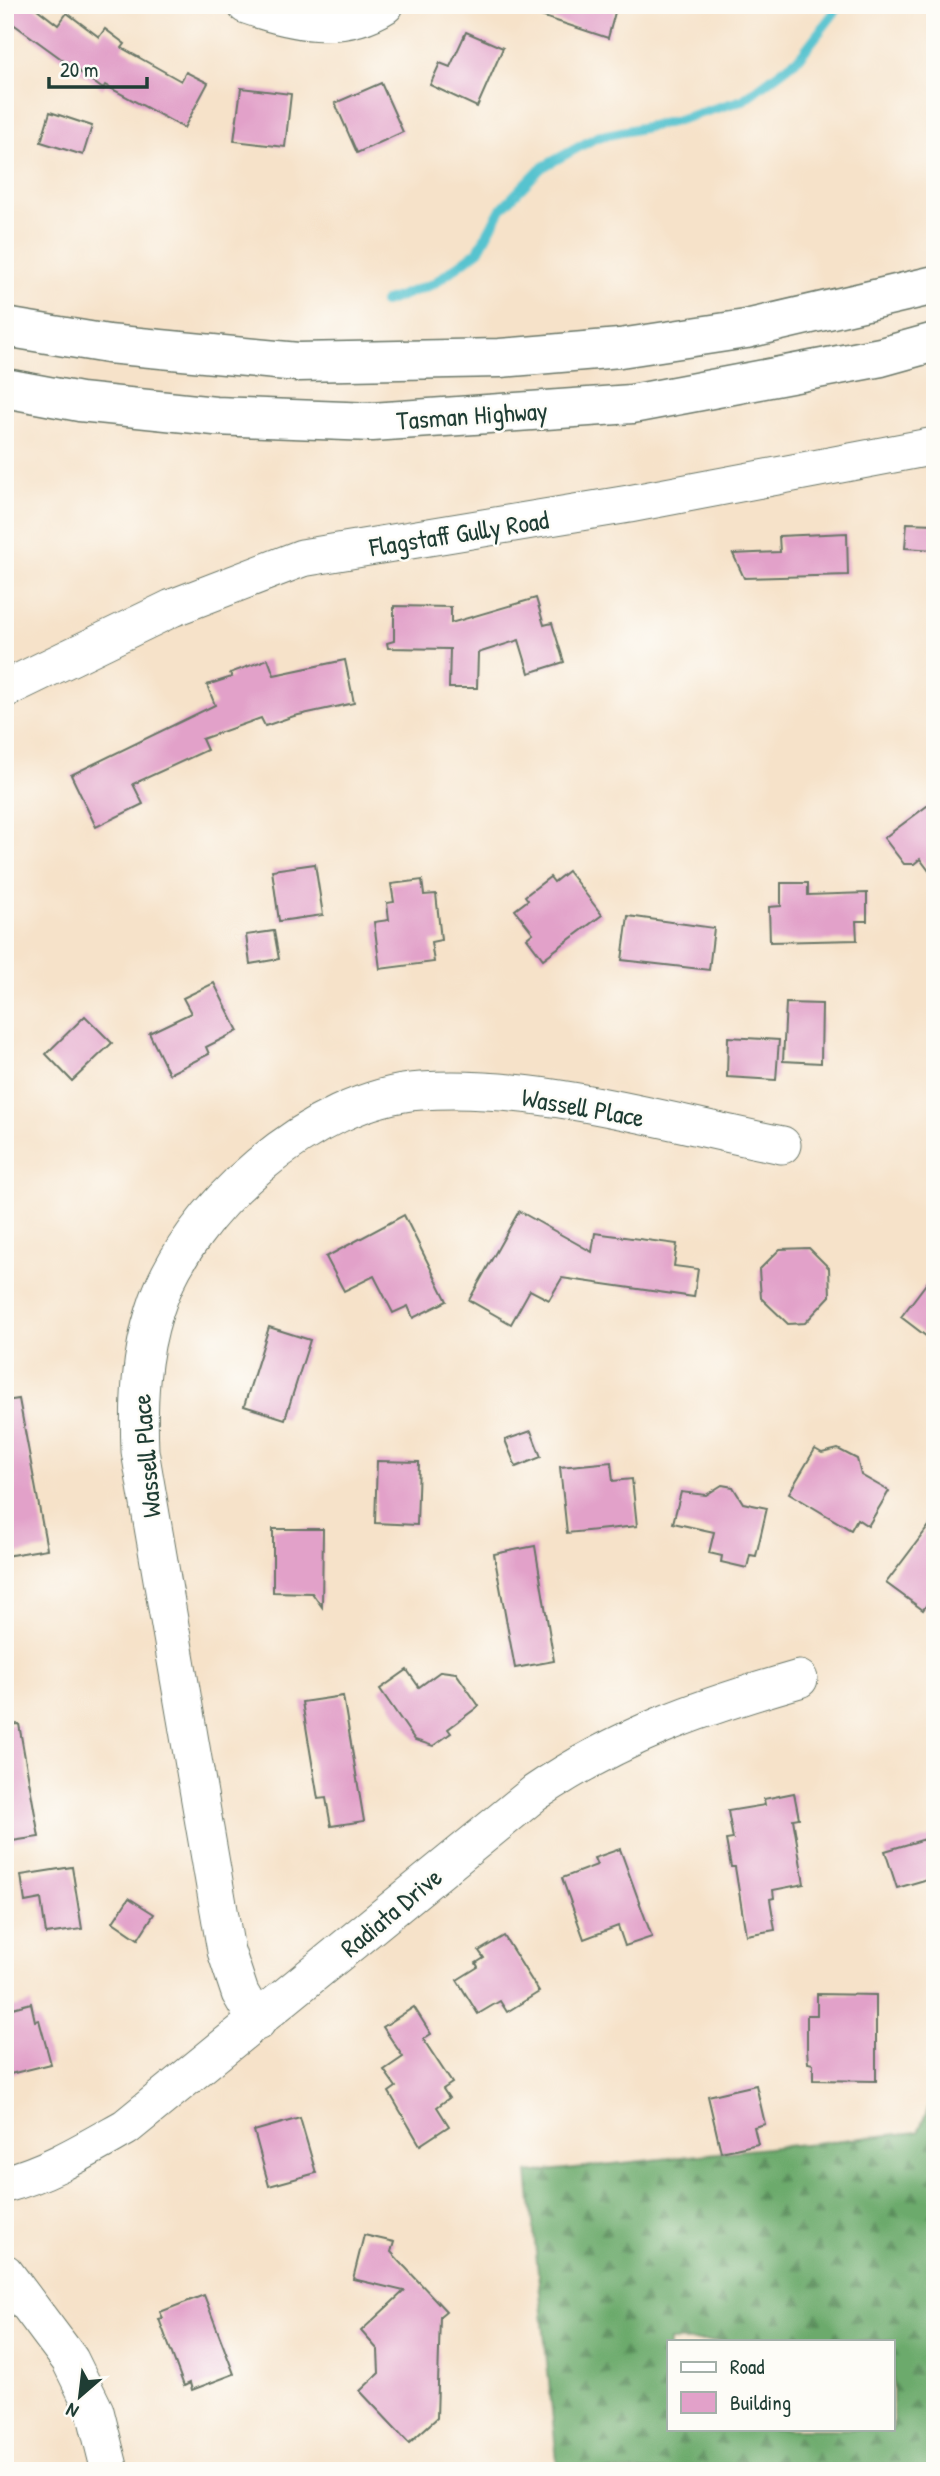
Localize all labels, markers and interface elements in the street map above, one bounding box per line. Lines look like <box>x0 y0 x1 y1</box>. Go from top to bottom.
scale bar <box>49 46 147 90</box>
text: 20 m <box>60 55 98 84</box>
street label: Tasman Highway <box>395 392 549 438</box>
street label: Flagstaff Gully Road <box>366 502 551 565</box>
street label: Wassell Place <box>519 1079 647 1135</box>
street label: Wassell Place <box>123 1393 169 1519</box>
street label: Radiata Drive <box>333 1859 449 1965</box>
legend <box>667 2340 894 2430</box>
text: Road <box>730 2352 764 2381</box>
north arrow <box>46 2360 116 2430</box>
text: Building <box>730 2388 791 2417</box>
text: N <box>61 2397 83 2425</box>

